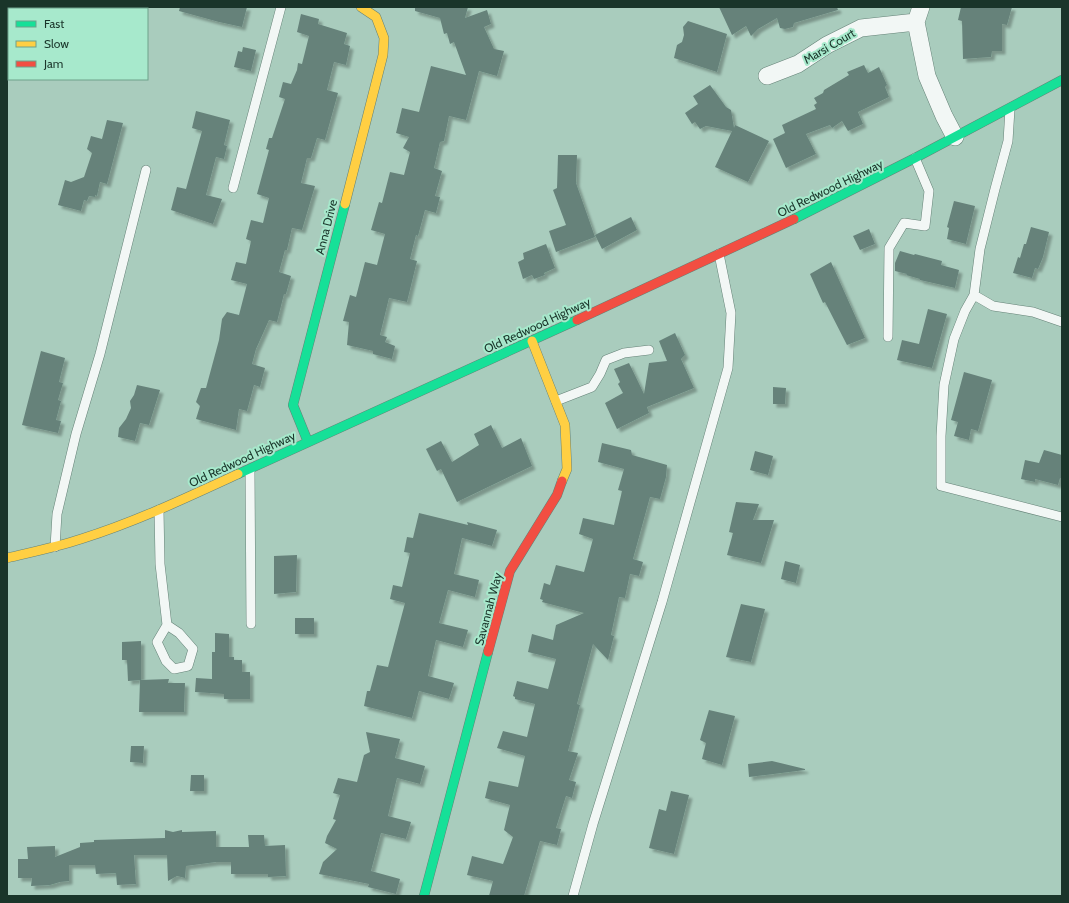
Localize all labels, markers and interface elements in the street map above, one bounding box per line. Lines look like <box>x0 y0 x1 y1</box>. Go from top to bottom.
legend <box>8 8 148 80</box>
text: Fast <box>44 16 64 31</box>
street label: Marsi Court <box>800 25 858 67</box>
text: Slow <box>44 36 69 51</box>
text: Jam <box>43 56 63 71</box>
street label: Old Redwood Highway <box>775 156 885 220</box>
street label: Anna Drive <box>312 198 340 256</box>
street label: Old Redwood Highway <box>481 294 593 356</box>
street label: Old Redwood Highway <box>186 428 298 490</box>
street label: Savannah Way <box>471 571 505 647</box>

